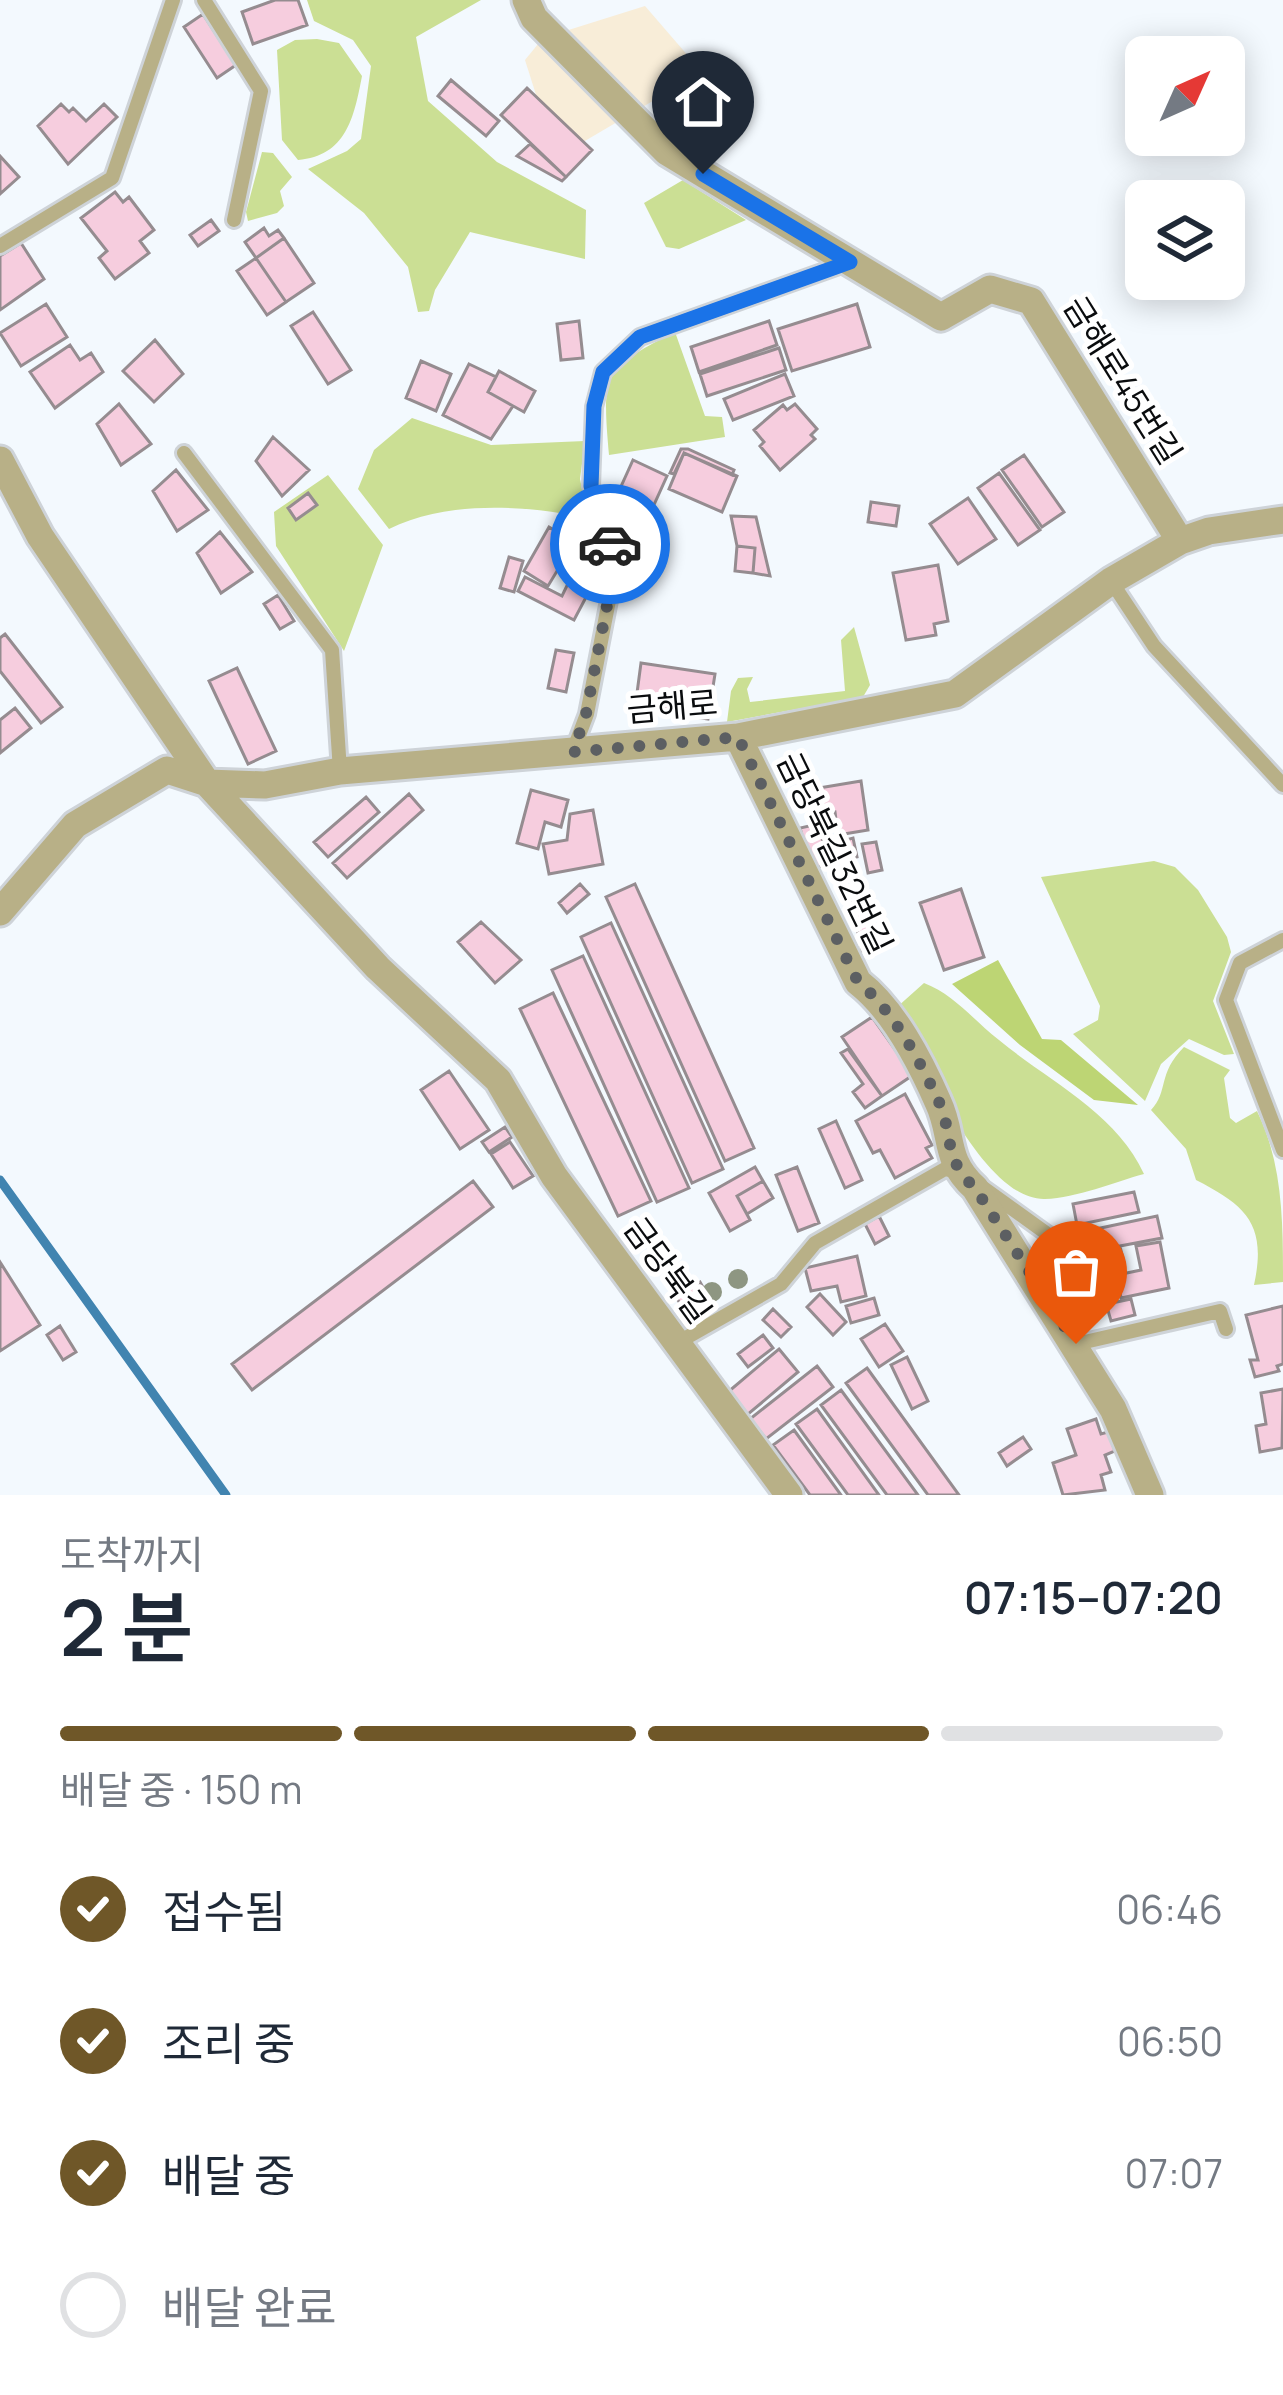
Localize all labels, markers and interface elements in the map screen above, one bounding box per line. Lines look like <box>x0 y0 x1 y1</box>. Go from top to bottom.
north arrow <box>1125 36 1245 156</box>
map controls <box>1125 36 1245 300</box>
pin <box>652 51 754 174</box>
icon: home <box>670 69 736 135</box>
button: layers <box>1125 180 1245 300</box>
street label: 금해로45번길 <box>1054 287 1193 472</box>
courier <box>550 484 670 604</box>
icon: car <box>577 511 643 577</box>
street label: 금해로 <box>625 679 719 732</box>
street label: 금당북길32번길 <box>767 744 904 961</box>
street label: 금당북길 <box>615 1207 722 1332</box>
pin <box>1025 1221 1127 1344</box>
icon: bag <box>1043 1239 1109 1305</box>
text: 도착까지 <box>60 1527 204 1581</box>
text: 07:15–07:20 <box>964 1566 1223 1628</box>
text: 2 분 <box>60 1573 193 1679</box>
text: 배달 중 · 150 m <box>60 1762 302 1816</box>
icon: check <box>60 1876 126 1942</box>
text: 접수됨 <box>162 1880 286 1942</box>
text: 06:46 <box>1116 1882 1223 1936</box>
icon: check <box>60 2008 126 2074</box>
text: 조리 중 <box>162 2012 295 2074</box>
text: 06:50 <box>1117 2014 1223 2068</box>
icon: check <box>60 2140 126 2206</box>
text: 배달 중 <box>162 2144 295 2206</box>
text: 07:07 <box>1125 2146 1223 2200</box>
text: 배달 완료 <box>162 2276 337 2338</box>

